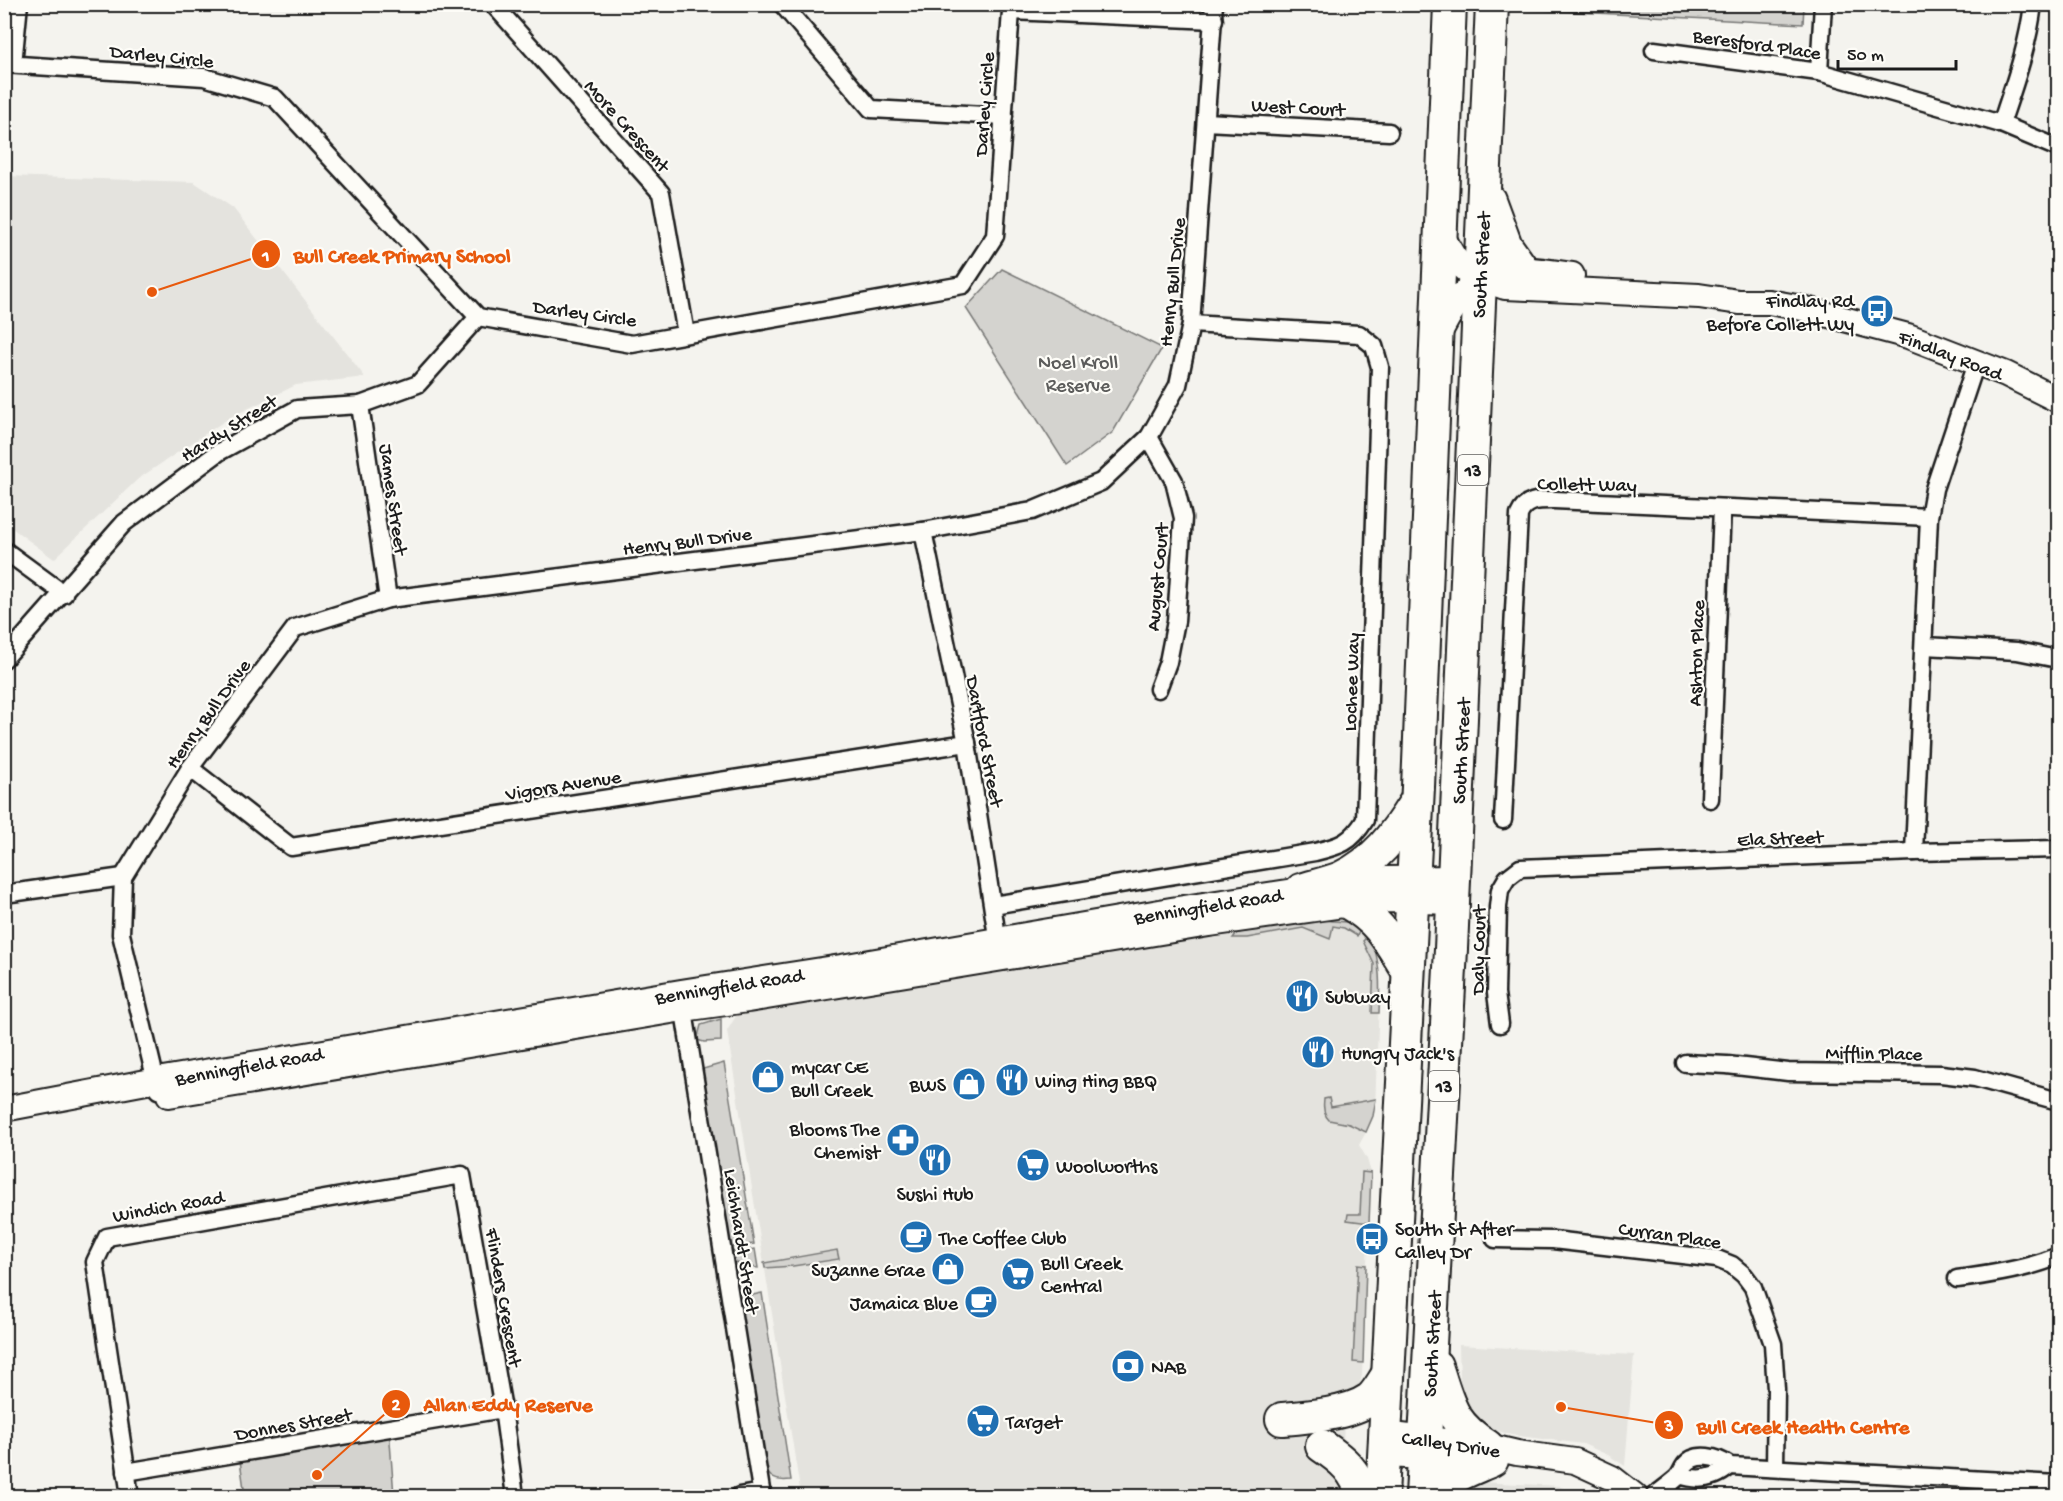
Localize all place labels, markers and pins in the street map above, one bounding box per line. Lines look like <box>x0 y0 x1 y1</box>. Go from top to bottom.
callout: Bull Creek Primary School <box>251 235 523 274</box>
place label: Findlay Rd Before Collett Wy <box>1706 292 1856 338</box>
bus stop icon: Findlay Rd Before Collett Wy <box>1859 293 1895 329</box>
restaurant icon: Subway <box>1284 978 1320 1014</box>
place label: Subway <box>1325 988 1391 1011</box>
restaurant icon: Hungry Jack's <box>1300 1034 1336 1070</box>
place label: Hungry Jack's <box>1341 1044 1455 1067</box>
place label: mycar CE Bull Creek <box>790 1058 874 1104</box>
shop icon: mycar CE Bull Creek <box>750 1059 786 1095</box>
restaurant icon: Wing Hing BBQ <box>994 1062 1030 1098</box>
shop icon: BWS <box>951 1066 987 1102</box>
place label: Wing Hing BBQ <box>1035 1072 1157 1095</box>
place label: BWS <box>908 1076 947 1099</box>
place label: Blooms The Chemist <box>789 1120 882 1166</box>
pharmacy icon: Blooms The Chemist <box>885 1122 921 1158</box>
restaurant icon: Sushi Hub <box>917 1142 953 1178</box>
supermarket icon: Woolworths <box>1015 1147 1051 1183</box>
place label: Woolworths <box>1056 1157 1158 1180</box>
place label: Sushi Hub <box>896 1185 974 1208</box>
cafe icon: The Coffee Club <box>898 1219 934 1255</box>
place label: South St After Calley Dr <box>1395 1220 1515 1266</box>
bus stop icon: South St After Calley Dr <box>1354 1221 1390 1257</box>
place label: The Coffee Club <box>938 1229 1067 1252</box>
shop icon: Suzanne Grae <box>930 1251 966 1287</box>
place label: Bull Creek Central <box>1040 1254 1124 1300</box>
supermarket icon: Bull Creek Central <box>1000 1256 1036 1292</box>
place label: Suzanne Grae <box>811 1261 926 1284</box>
cafe icon: Jamaica Blue <box>963 1284 999 1320</box>
place label: Jamaica Blue <box>850 1294 959 1317</box>
bank icon: NAB <box>1110 1348 1146 1384</box>
place label: NAB <box>1151 1358 1187 1381</box>
callout: Allan Eddy Reserve <box>381 1384 605 1423</box>
supermarket icon: Target <box>965 1403 1001 1439</box>
callout: Bull Creek Health Centre <box>1654 1406 1921 1445</box>
place label: Target <box>1005 1413 1064 1436</box>

